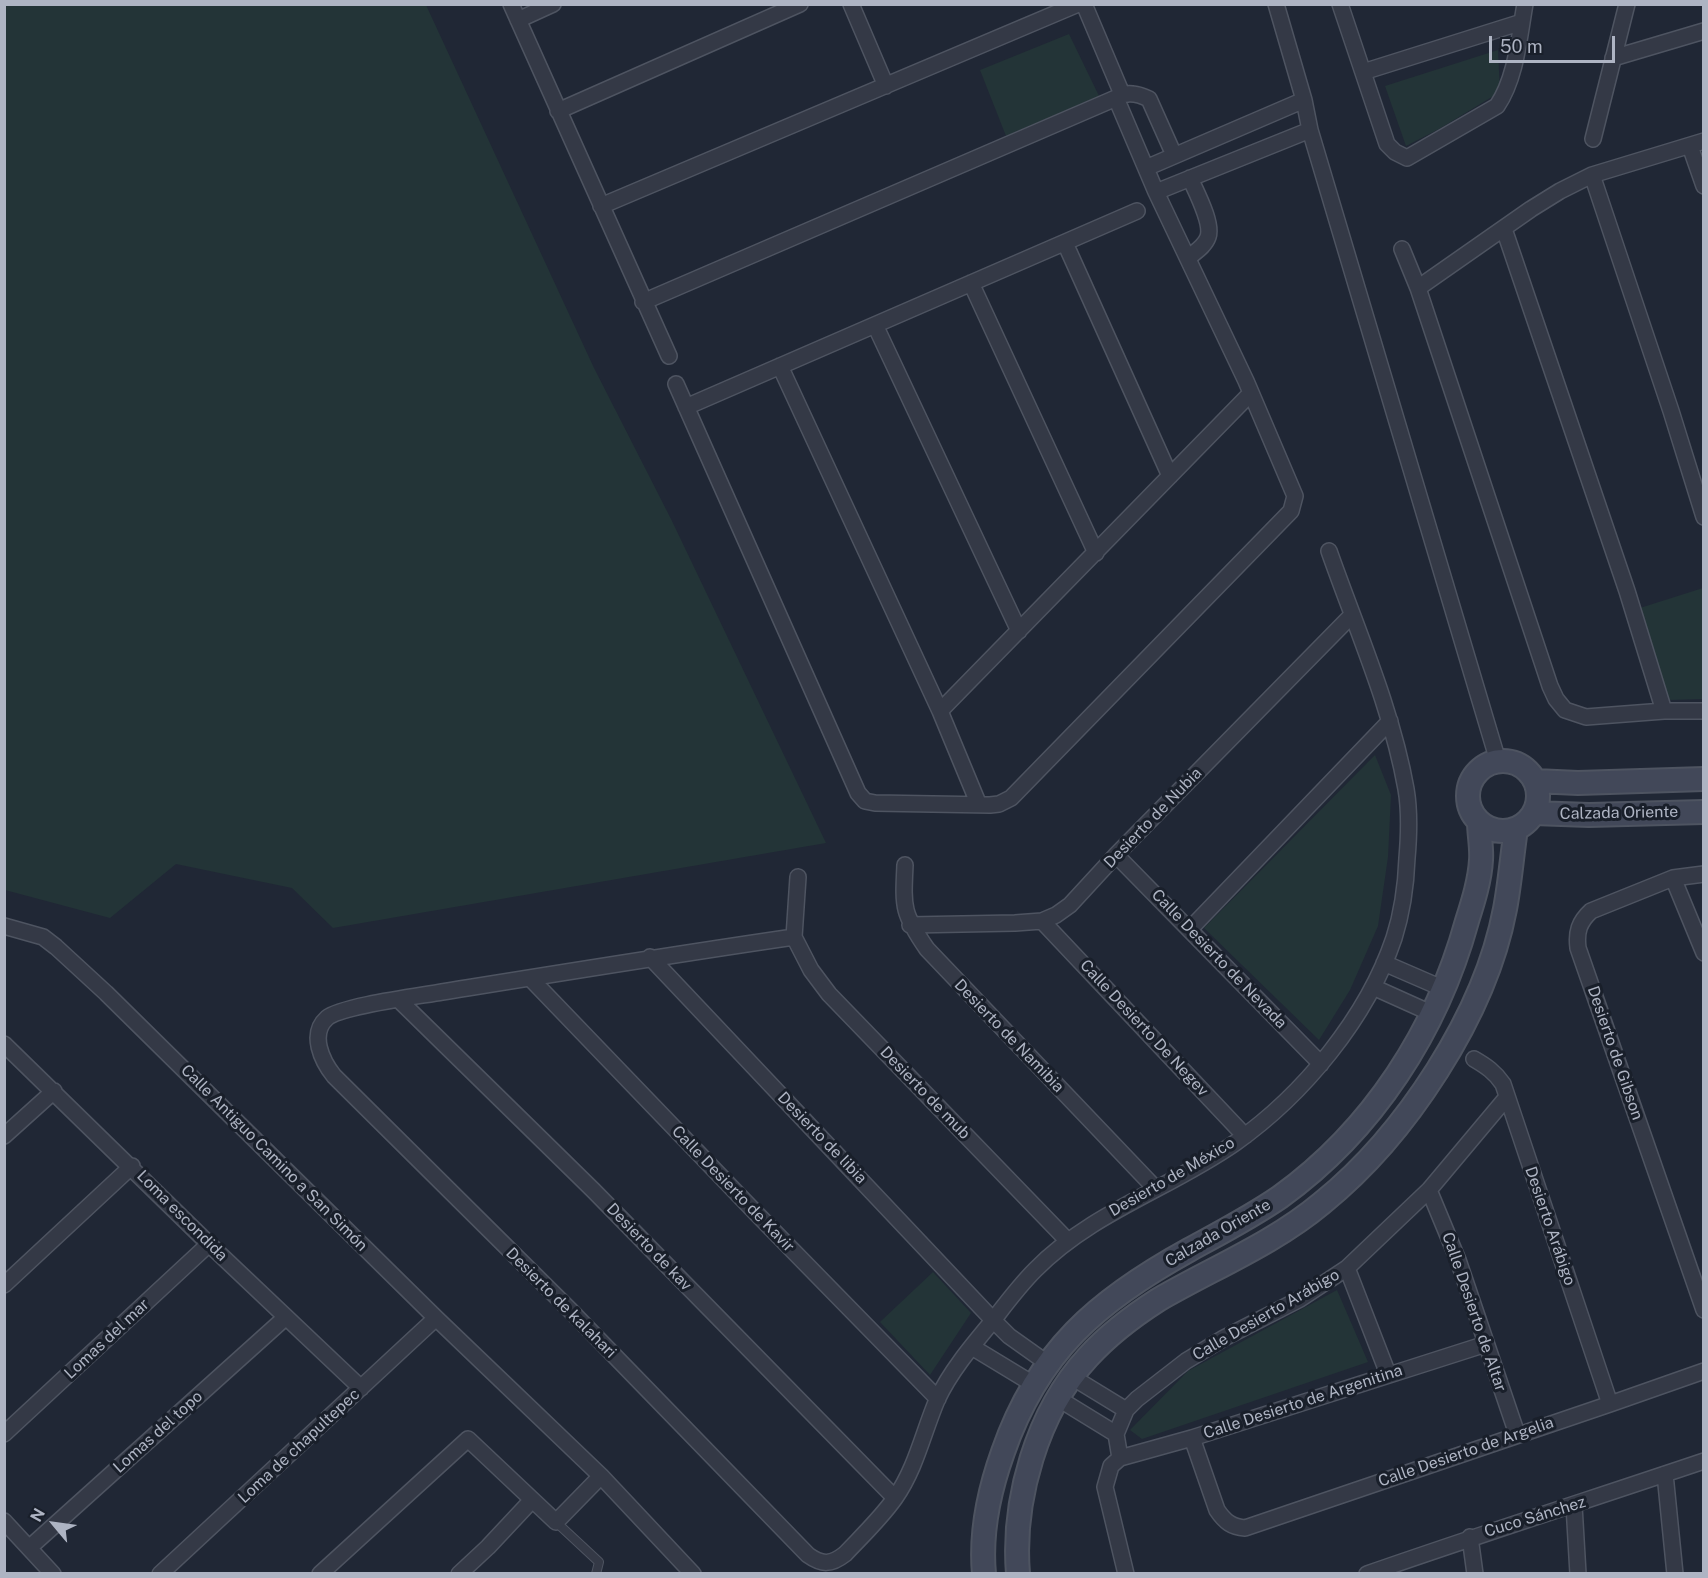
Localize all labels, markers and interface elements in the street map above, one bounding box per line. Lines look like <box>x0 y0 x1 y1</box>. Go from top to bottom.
scale bar <box>1492 24 1618 62</box>
text: 50 m <box>1500 36 1543 57</box>
street label: Desierto de Nubia <box>1100 764 1206 872</box>
street label: Calzada Oriente <box>1560 802 1678 824</box>
street label: Calle Desierto de Nevada <box>1147 885 1291 1033</box>
street label: Calle Desierto De Negev <box>1076 956 1212 1100</box>
street label: Desierto de Namibia <box>950 975 1068 1097</box>
street label: Desierto de Gibson <box>1583 984 1647 1122</box>
street label: Desierto de mub <box>876 1043 974 1143</box>
street label: Calle Antiguo Camino a San Simón <box>177 1061 371 1255</box>
street label: Desierto de libia <box>773 1088 871 1188</box>
street label: Calle Desierto de Kavir <box>668 1122 798 1256</box>
street label: Desierto de México <box>1106 1133 1238 1221</box>
street label: Desierto Arábigo <box>1521 1164 1579 1288</box>
street label: Loma escondida <box>133 1167 231 1265</box>
street label: Calzada Oriente <box>1162 1195 1274 1271</box>
street label: Desierto de kav <box>602 1199 696 1295</box>
street label: Calle Desierto de Altar <box>1438 1230 1510 1394</box>
street label: Desierto de kalahari <box>502 1244 620 1362</box>
street label: Calle Desierto Arábigo <box>1189 1265 1343 1365</box>
street label: Lomas del mar <box>61 1295 153 1383</box>
street label: Calle Desierto de Argenitina <box>1201 1361 1405 1443</box>
street label: Loma de chapultepec <box>234 1385 364 1507</box>
street label: Lomas del topo <box>109 1387 207 1477</box>
street label: Calle Desierto de Argelia <box>1376 1413 1556 1491</box>
street label: Cuco Sánchez <box>1482 1492 1588 1542</box>
north arrow <box>24 1494 84 1554</box>
text: N <box>26 1505 49 1525</box>

